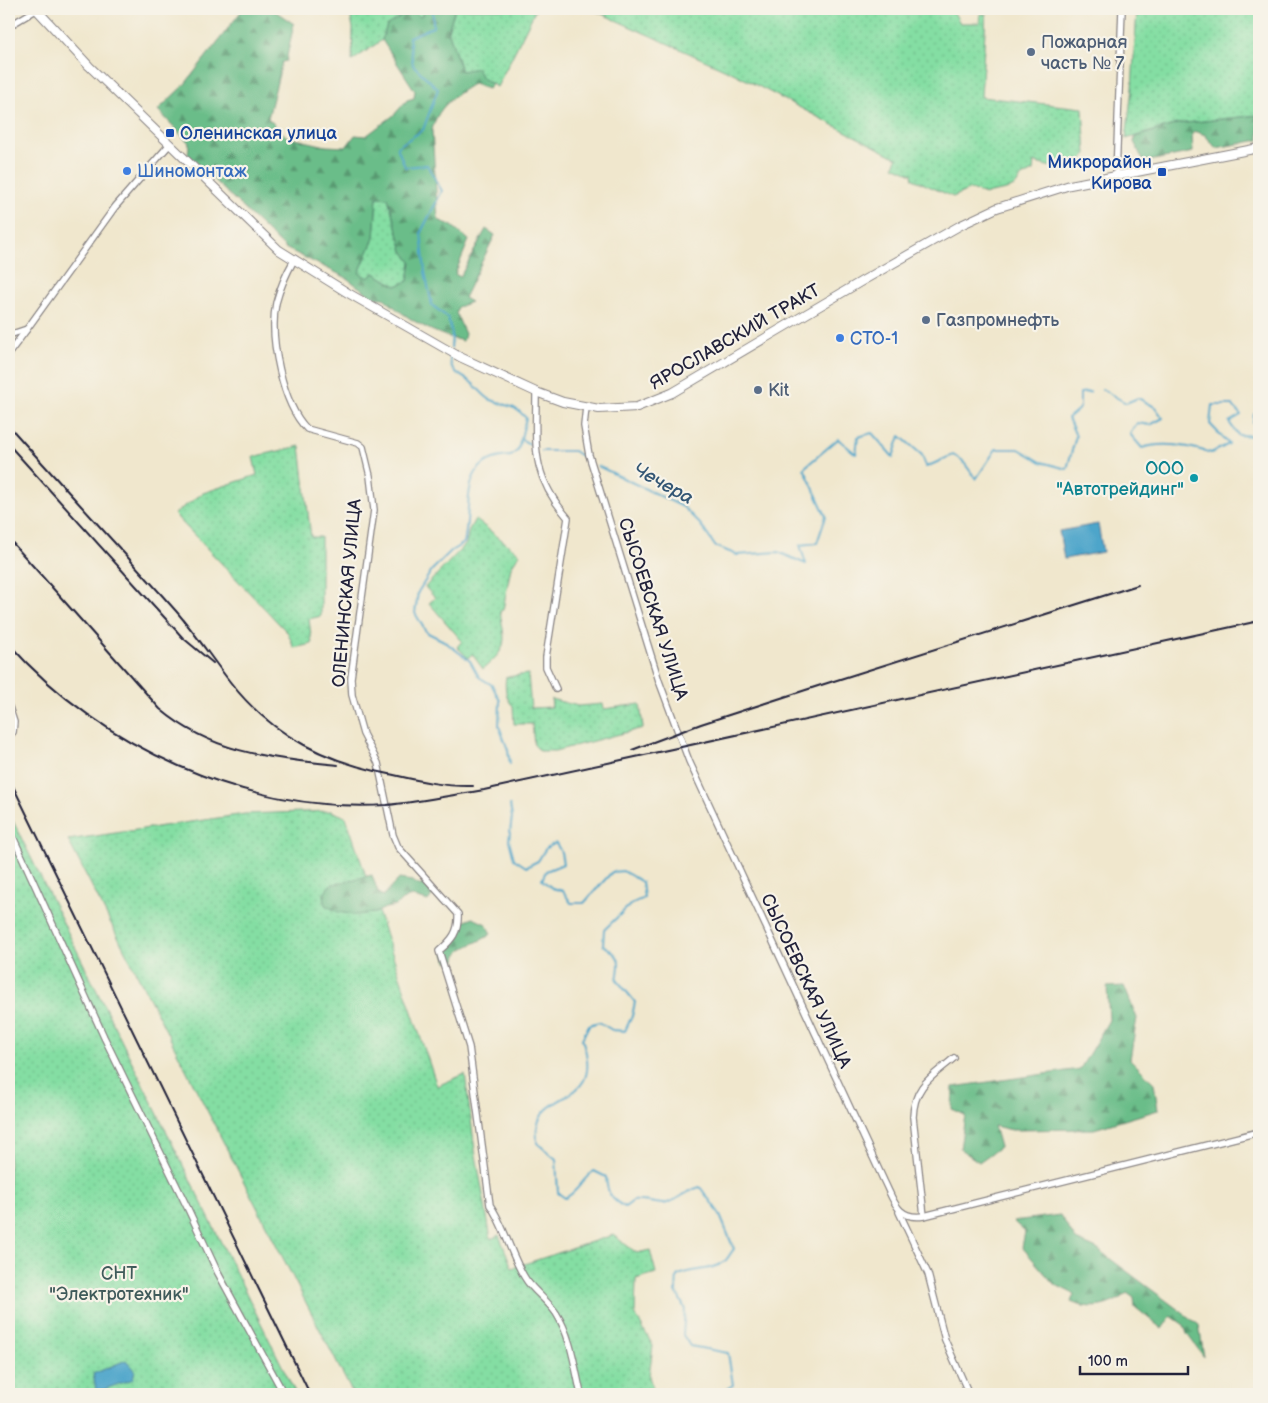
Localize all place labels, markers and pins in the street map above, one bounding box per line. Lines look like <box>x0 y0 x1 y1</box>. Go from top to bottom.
place label: Пожарная часть № 7 <box>1041 32 1127 74</box>
marker: Пожарная часть № 7 <box>1025 46 1037 58</box>
place label: Оленинская улица <box>180 123 337 144</box>
marker: Оленинская улица <box>164 127 176 139</box>
place label: Микрорайон Кирова <box>1047 152 1152 194</box>
place label: Шиномонтаж <box>137 161 247 182</box>
marker: Шиномонтаж <box>121 165 133 177</box>
marker: Микрорайон Кирова <box>1156 166 1168 178</box>
place label: Газпромнефть <box>936 310 1059 331</box>
marker: Газпромнефть <box>920 314 932 326</box>
place label: СТО-1 <box>850 328 898 349</box>
marker: СТО-1 <box>834 332 846 344</box>
place label: Kit <box>768 380 790 401</box>
marker: Kit <box>752 384 764 396</box>
place label: ООО "Автотрейдинг" <box>1056 458 1184 500</box>
marker: ООО "Автотрейдинг" <box>1188 472 1200 484</box>

